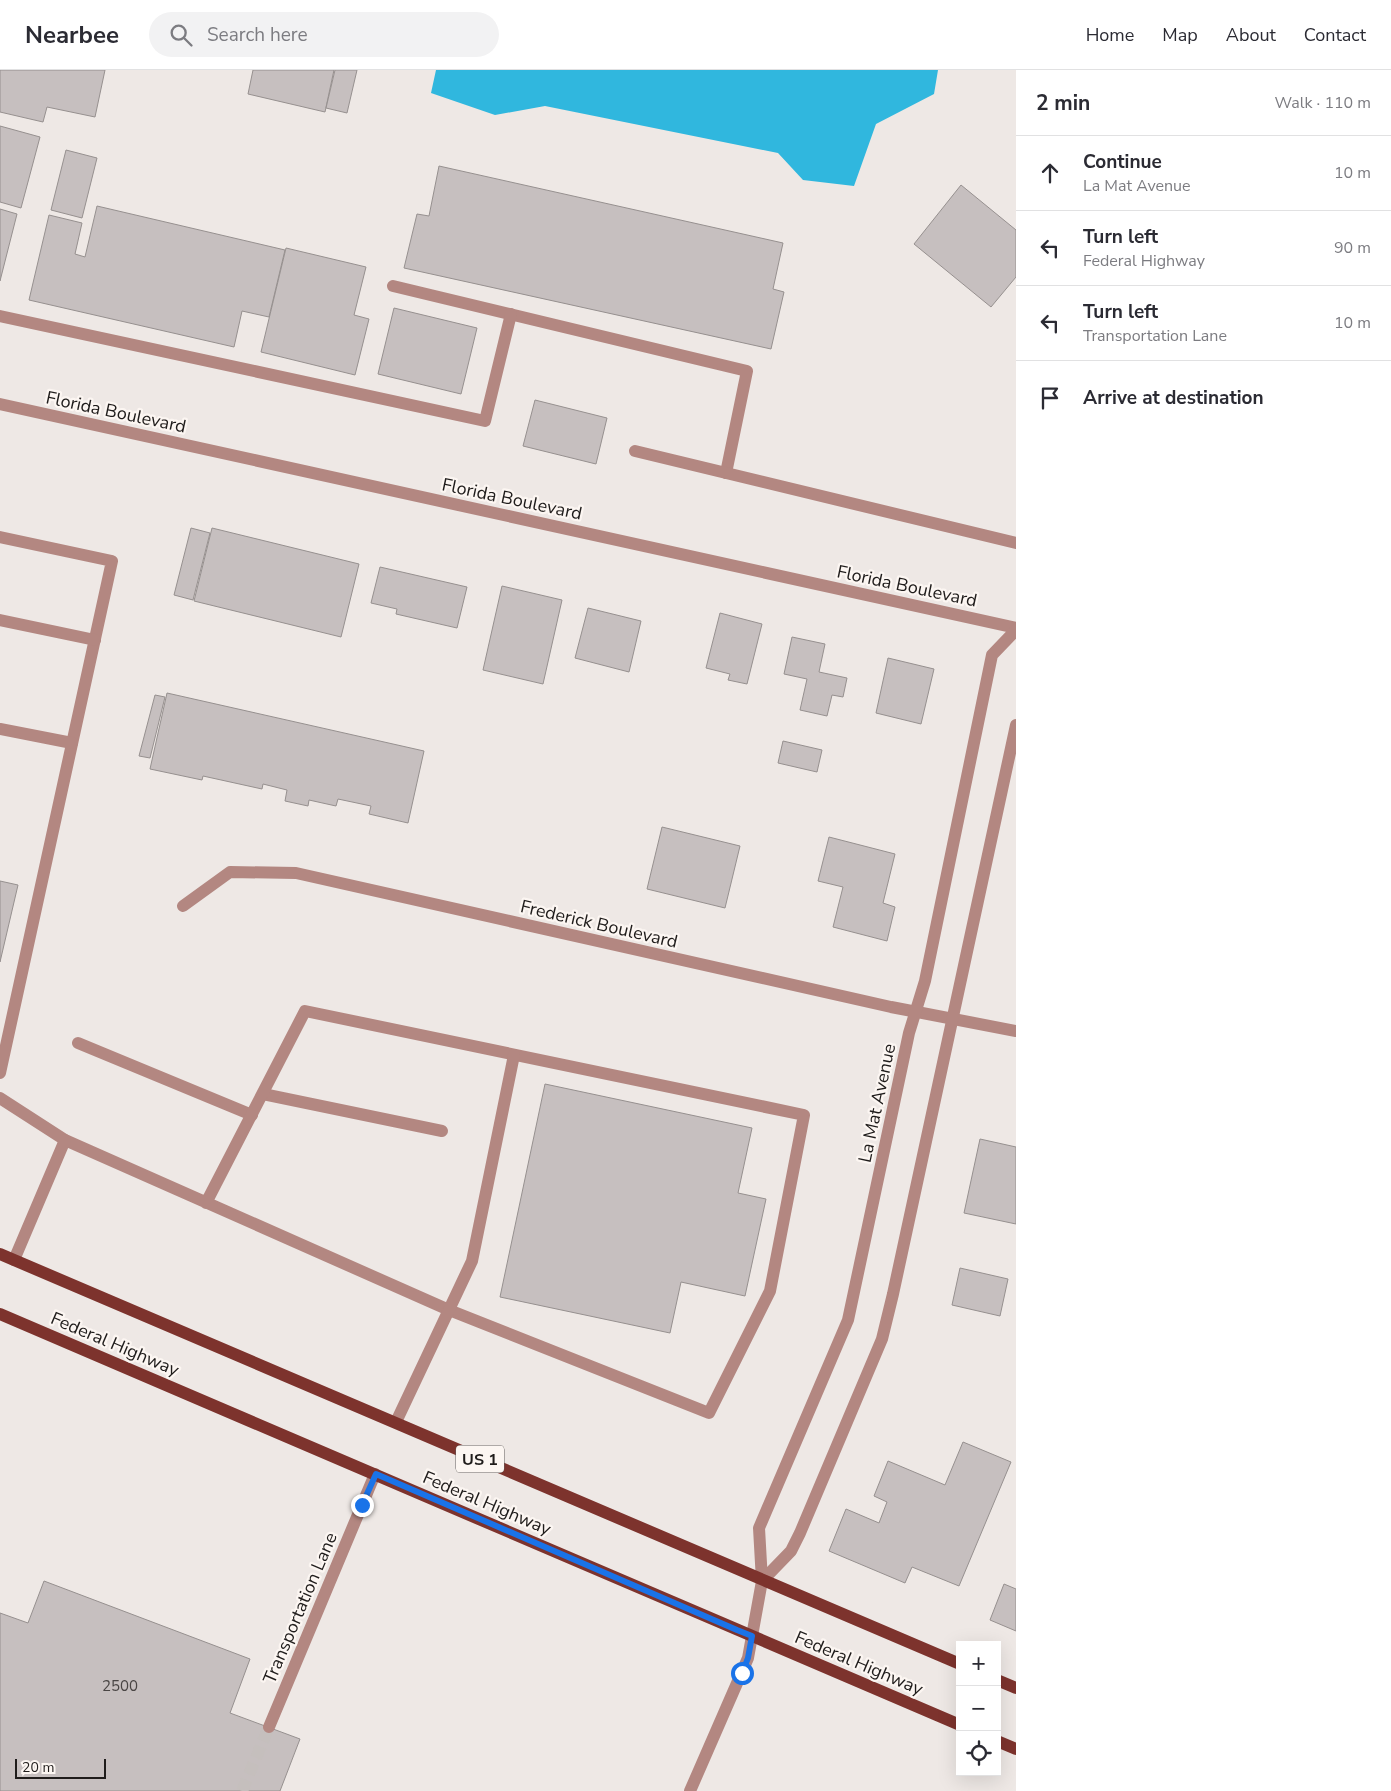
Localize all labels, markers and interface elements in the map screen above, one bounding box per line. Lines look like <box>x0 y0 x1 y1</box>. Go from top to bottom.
search box <box>149 12 499 57</box>
text: Nearbee <box>25 19 119 51</box>
icon: search <box>167 21 195 49</box>
text: Search here <box>207 22 308 48</box>
text: Home <box>1086 23 1134 47</box>
text: Map <box>1162 23 1198 47</box>
text: About <box>1226 23 1276 47</box>
text: Contact <box>1304 23 1366 47</box>
text: 2 min <box>1036 89 1090 117</box>
text: Walk · 110 m <box>1275 92 1371 114</box>
text: Continue <box>1083 149 1162 175</box>
icon: ahead <box>1036 159 1064 187</box>
text: 10 m <box>1334 162 1371 184</box>
text: La Mat Avenue <box>1083 175 1191 197</box>
text: Turn left <box>1083 224 1158 250</box>
icon: left <box>1036 234 1064 262</box>
text: 90 m <box>1334 237 1371 259</box>
text: Federal Highway <box>1083 250 1205 272</box>
text: Turn left <box>1083 299 1158 325</box>
icon: left <box>1036 309 1064 337</box>
text: 10 m <box>1334 312 1371 334</box>
text: Transportation Lane <box>1083 325 1227 347</box>
icon: arrive <box>1036 384 1064 412</box>
street label: Florida Boulevard <box>44 385 188 439</box>
text: Arrive at destination <box>1083 385 1264 411</box>
street label: Florida Boulevard <box>440 472 584 526</box>
street label: Florida Boulevard <box>835 559 979 613</box>
street label: Frederick Boulevard <box>518 894 680 954</box>
street label: La Mat Avenue <box>853 1041 901 1165</box>
street label: Federal Highway <box>47 1306 184 1382</box>
road number: US 1 <box>456 1446 504 1472</box>
street label: Federal Highway <box>419 1465 556 1541</box>
route end <box>351 1494 374 1517</box>
street label: Transportation Lane <box>257 1529 343 1687</box>
street label: Federal Highway <box>791 1625 928 1701</box>
map controls <box>956 1641 1001 1776</box>
button: + <box>956 1641 1001 1686</box>
route start <box>731 1662 754 1685</box>
house number: 2500 <box>102 1676 138 1696</box>
button: − <box>956 1686 1001 1731</box>
button: locate <box>956 1731 1001 1776</box>
scale bar <box>15 1756 106 1779</box>
text: 20 m <box>22 1758 54 1777</box>

